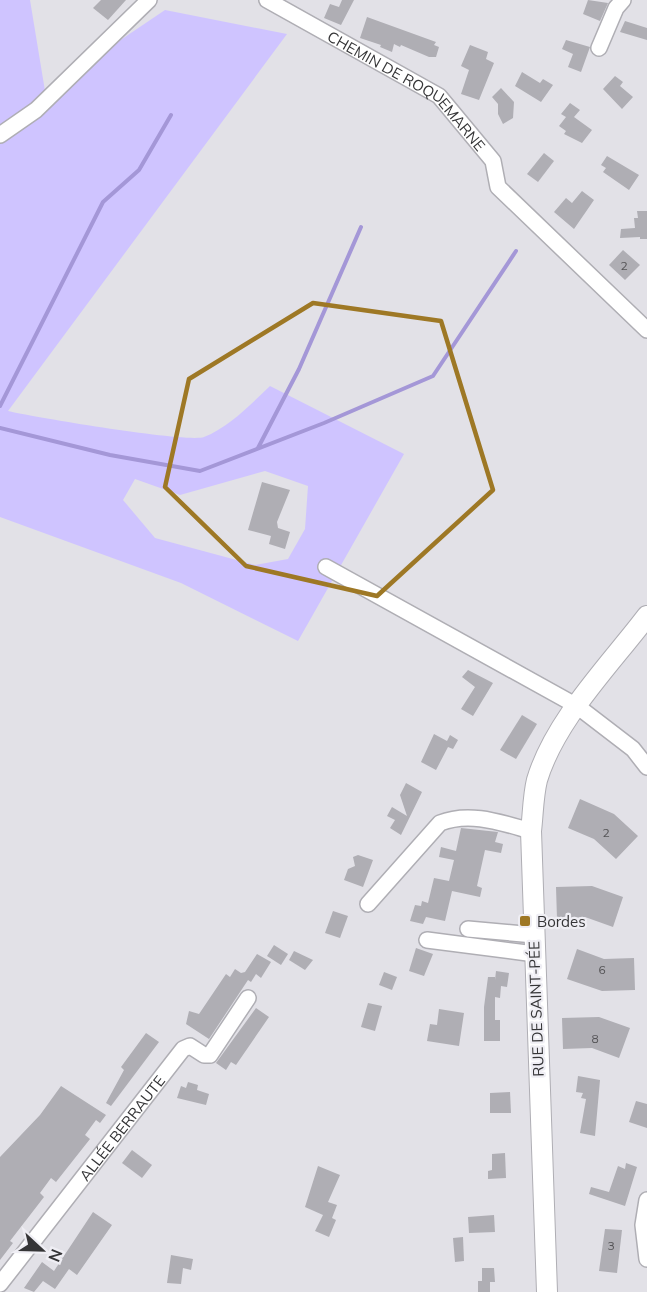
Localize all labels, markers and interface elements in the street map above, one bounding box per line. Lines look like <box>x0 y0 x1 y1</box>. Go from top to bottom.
street label: CHEMIN DE ROQUEMARNE <box>324 26 490 155</box>
house number: 2 <box>620 258 628 273</box>
house number: 2 <box>602 825 610 840</box>
place label: Bordes <box>537 912 586 931</box>
marker: Bordes <box>518 914 532 928</box>
street label: RUE DE SAINT-PÉE <box>524 941 548 1077</box>
house number: 6 <box>598 962 606 977</box>
house number: 8 <box>591 1031 599 1046</box>
street label: ALLÉE BERRAUTE <box>75 1071 169 1184</box>
north arrow <box>12 1220 72 1280</box>
house number: 3 <box>607 1238 615 1253</box>
text: N <box>44 1246 67 1265</box>

